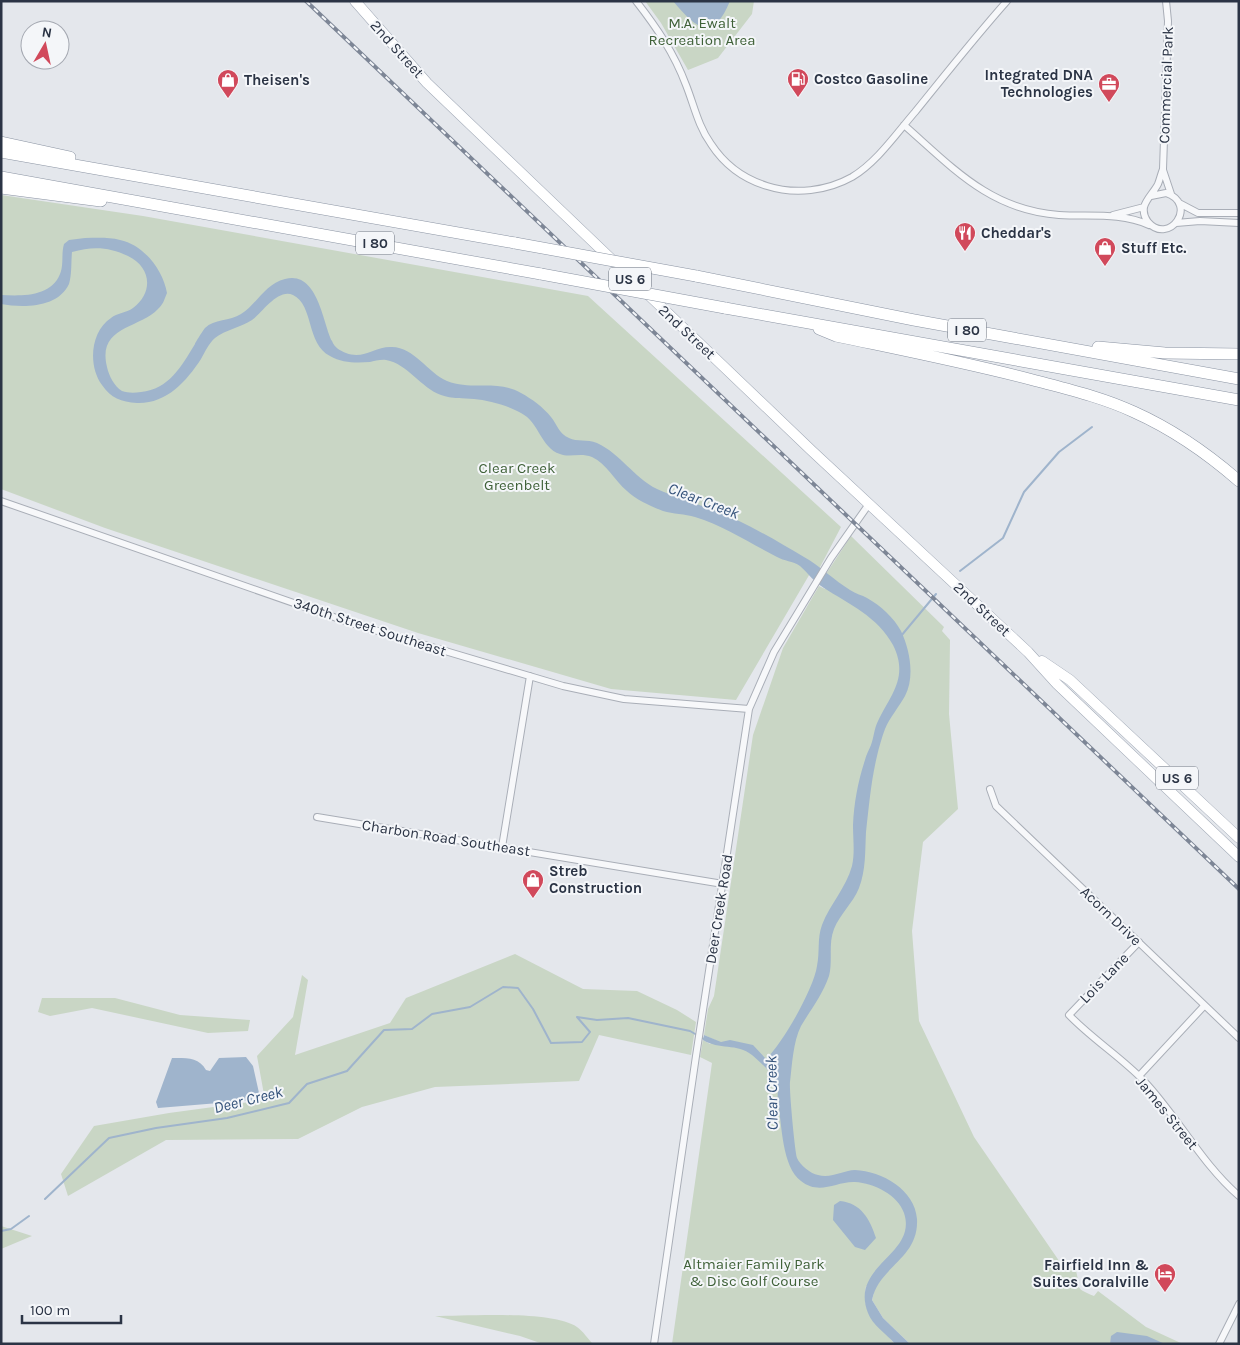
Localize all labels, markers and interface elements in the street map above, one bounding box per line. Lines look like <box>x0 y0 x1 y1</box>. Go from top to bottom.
park label: M.A. Ewalt Recreation Area <box>649 14 755 49</box>
street label: 2nd Street <box>366 16 428 82</box>
north arrow <box>20 20 70 70</box>
text: N <box>41 23 53 42</box>
street label: Commercial Park <box>1155 26 1177 144</box>
place label: Integrated DNA Technologies <box>985 66 1094 101</box>
fuel station icon: Costco Gasoline <box>786 67 810 98</box>
shop icon: Theisen's <box>216 68 240 99</box>
place label: Costco Gasoline <box>814 70 928 88</box>
place label: Theisen's <box>244 71 310 89</box>
office icon: Integrated DNA Technologies <box>1097 72 1121 103</box>
restaurant icon: Cheddar's <box>953 221 977 252</box>
place label: Cheddar's <box>981 224 1052 242</box>
road number: I 80 <box>356 232 394 254</box>
shop icon: Stuff Etc. <box>1093 236 1117 267</box>
place label: Stuff Etc. <box>1121 239 1187 257</box>
road number: US 6 <box>609 268 651 290</box>
street label: 2nd Street <box>655 301 719 363</box>
road number: I 80 <box>948 318 986 342</box>
park label: Clear Creek Greenbelt <box>479 459 555 494</box>
water label: Clear Creek <box>666 478 743 523</box>
street label: 2nd Street <box>950 578 1014 640</box>
street label: 340th Street Southeast <box>291 594 449 660</box>
road number: US 6 <box>1156 766 1198 790</box>
street label: Charbon Road Southeast <box>361 816 532 860</box>
street label: Deer Creek Road <box>701 853 737 965</box>
place label: Streb Construction <box>549 862 642 897</box>
shop icon: Streb Construction <box>521 868 545 899</box>
street label: Acorn Drive <box>1077 883 1145 949</box>
street label: Lois Lane <box>1076 949 1132 1007</box>
water label: Clear Creek <box>761 1055 782 1130</box>
street label: James Street <box>1132 1073 1202 1153</box>
water label: Deer Creek <box>212 1082 285 1117</box>
park label: Altmaier Family Park & Disc Golf Course <box>683 1255 825 1290</box>
place label: Fairfield Inn & Suites Coralville <box>1033 1256 1149 1291</box>
hotel icon: Fairfield Inn & Suites Coralville <box>1153 1262 1177 1293</box>
scale bar <box>22 1292 121 1324</box>
text: 100 m <box>30 1301 70 1319</box>

